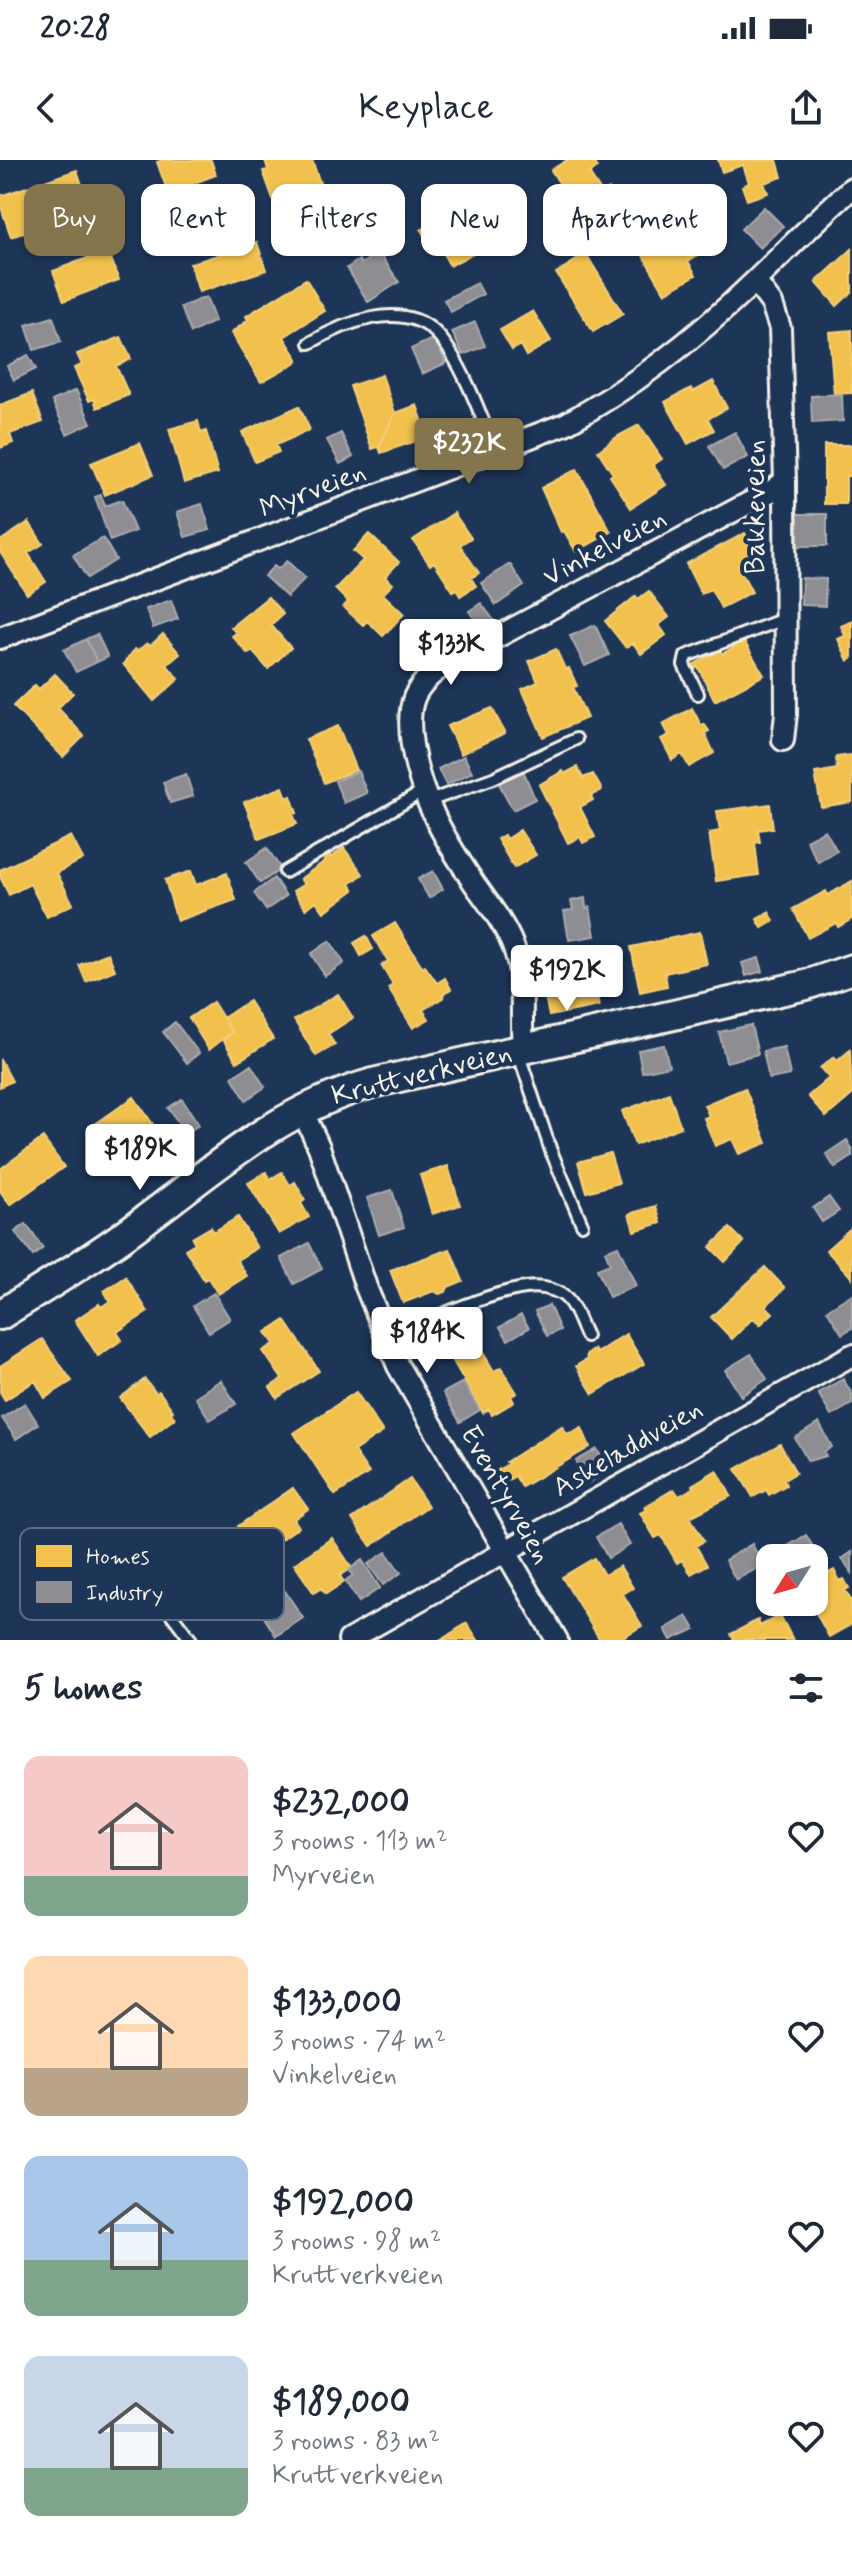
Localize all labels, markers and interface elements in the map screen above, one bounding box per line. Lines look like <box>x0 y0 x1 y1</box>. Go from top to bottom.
text: 20:28 <box>40 9 111 48</box>
text: Keyplace <box>358 85 494 132</box>
icon: back <box>24 86 68 130</box>
icon: share <box>784 86 828 130</box>
chip: Buy <box>24 184 125 256</box>
chip: Rent <box>141 184 255 256</box>
chip: Filters <box>271 184 405 256</box>
chip: New <box>421 184 527 256</box>
chip: Apartment <box>543 184 727 256</box>
pin: $232K <box>413 418 525 486</box>
text: $232K <box>433 427 505 461</box>
street label: Bakkeveien <box>738 440 775 574</box>
street label: Myrveien <box>255 454 371 528</box>
street label: Vinkelveien <box>537 500 673 596</box>
pin: $133K <box>395 619 507 687</box>
text: $133K <box>418 628 484 662</box>
pin: $192K <box>511 945 623 1013</box>
text: $192K <box>529 954 605 988</box>
street label: Kruttverkveien <box>328 1035 516 1115</box>
pin: $189K <box>84 1124 196 1192</box>
text: $189K <box>103 1133 177 1167</box>
pin: $184K <box>371 1307 483 1375</box>
text: $184K <box>390 1316 464 1350</box>
street label: Askeladdveien <box>546 1391 710 1507</box>
street label: Eventyrveien <box>450 1419 560 1571</box>
legend <box>20 1528 284 1620</box>
text: Homes <box>86 1544 150 1572</box>
north arrow <box>756 1544 828 1616</box>
map controls <box>756 1544 828 1616</box>
text: Industry <box>86 1580 163 1608</box>
text: 5 homes <box>24 1666 142 1711</box>
icon: filters <box>784 1666 828 1710</box>
text: $232,000 <box>272 1780 410 1825</box>
icon: home <box>88 1788 184 1884</box>
icon: heart <box>784 1814 828 1858</box>
text: 3 rooms · 113 m² <box>272 1825 448 1859</box>
text: Myrveien <box>272 1859 375 1893</box>
text: $133,000 <box>272 1980 402 2025</box>
icon: home <box>88 1988 184 2084</box>
icon: heart <box>784 2014 828 2058</box>
text: 3 rooms · 74 m² <box>272 2025 446 2059</box>
text: Vinkelveien <box>272 2059 397 2093</box>
text: $192,000 <box>272 2180 414 2225</box>
icon: home <box>88 2188 184 2284</box>
icon: heart <box>784 2214 828 2258</box>
text: 3 rooms · 98 m² <box>272 2225 441 2259</box>
text: Kruttverkveien <box>272 2259 443 2293</box>
text: $189,000 <box>272 2380 410 2425</box>
icon: home <box>88 2388 184 2484</box>
icon: heart <box>784 2414 828 2458</box>
text: 3 rooms · 83 m² <box>272 2425 440 2459</box>
text: Kruttverkveien <box>272 2459 443 2493</box>

